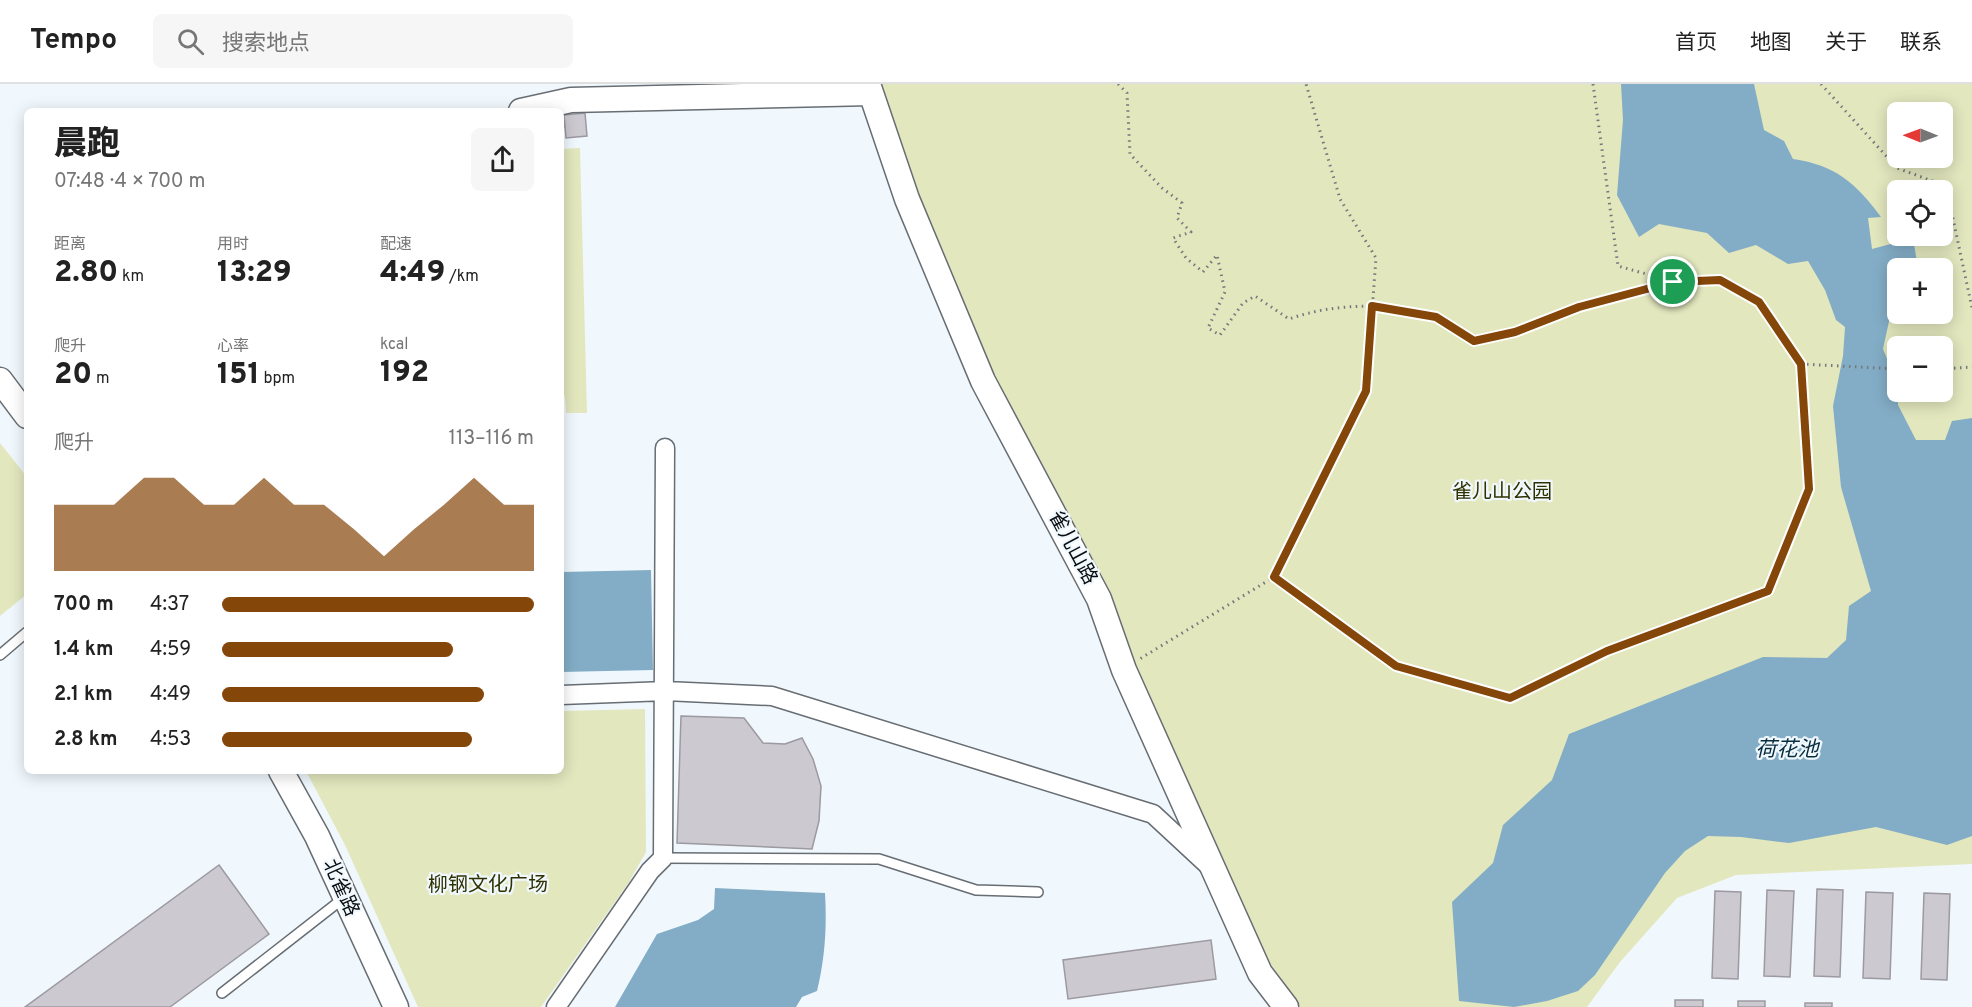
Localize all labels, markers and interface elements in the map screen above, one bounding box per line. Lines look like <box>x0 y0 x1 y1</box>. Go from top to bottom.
search box <box>153 14 573 68</box>
text: Tempo <box>30 23 117 59</box>
icon: search <box>174 25 207 58</box>
text: 首页 <box>1675 30 1717 57</box>
text: 地图 <box>1750 30 1792 57</box>
text: 关于 <box>1825 30 1867 57</box>
text: 联系 <box>1900 30 1942 57</box>
text: 搜索地点 <box>222 31 310 58</box>
north arrow <box>1887 102 1953 168</box>
map controls <box>1887 102 1953 402</box>
text: 晨跑 <box>54 125 120 167</box>
button: share <box>471 128 534 191</box>
text: 07:48 · 4 × 700 m <box>54 169 205 195</box>
button: locate <box>1887 180 1953 246</box>
text: 距离 <box>54 235 86 255</box>
text: 用时 <box>217 235 249 255</box>
text: 配速 <box>380 235 412 255</box>
text: 2.80 <box>54 255 118 292</box>
text: 13:29 <box>217 255 292 292</box>
text: 4:49 <box>380 255 445 292</box>
pin <box>1647 256 1698 307</box>
button: + <box>1887 258 1953 324</box>
icon: arrive <box>1656 265 1689 298</box>
text: km <box>118 267 144 287</box>
text: /km <box>445 267 479 287</box>
text: kcal <box>380 335 408 355</box>
button: − <box>1887 336 1953 402</box>
text: 爬升 <box>54 337 86 357</box>
text: 心率 <box>217 337 249 357</box>
text: 192 <box>380 355 429 392</box>
text: 20 <box>54 357 92 394</box>
text: 151 <box>217 357 260 394</box>
text: m <box>92 369 110 389</box>
text: bpm <box>260 369 295 389</box>
text: 113–116 m <box>448 426 534 452</box>
text: 爬升 <box>54 431 94 457</box>
park label: 雀儿山公园 <box>1452 480 1552 506</box>
street label: 雀儿山路 <box>1042 507 1102 589</box>
text: 700 m <box>54 592 114 618</box>
text: 4:37 <box>150 592 189 618</box>
text: 1.4 km <box>54 637 114 663</box>
text: 4:59 <box>150 637 191 663</box>
text: 2.1 km <box>54 682 113 708</box>
text: 4:49 <box>150 682 191 708</box>
text: 2.8 km <box>54 727 117 753</box>
text: 4:53 <box>150 727 191 753</box>
water label: 荷花池 <box>1756 737 1820 764</box>
street label: 北雀路 <box>316 855 364 921</box>
park label: 柳钢文化广场 <box>428 873 548 899</box>

